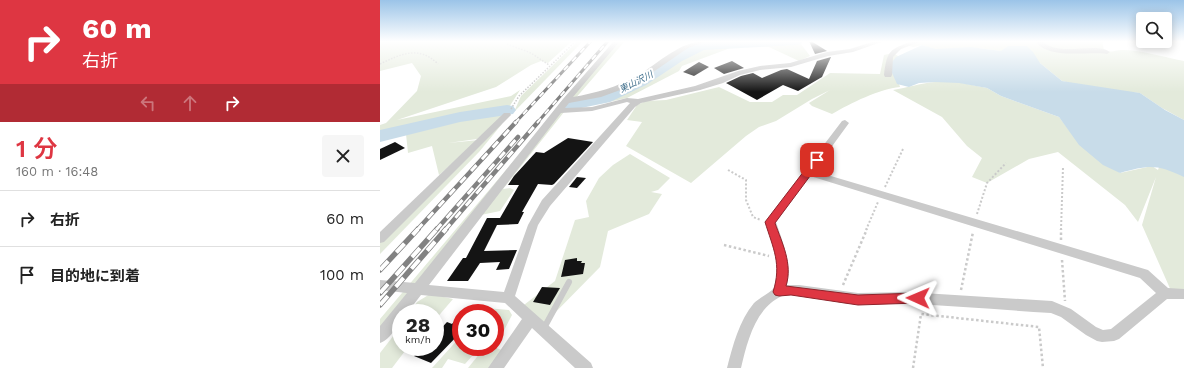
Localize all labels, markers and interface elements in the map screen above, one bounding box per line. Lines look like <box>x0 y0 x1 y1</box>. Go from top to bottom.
text: 60 m <box>82 12 152 45</box>
map controls <box>1136 12 1172 48</box>
button: search <box>1136 12 1172 48</box>
icon: right <box>16 16 68 68</box>
text: 右折 <box>82 50 118 71</box>
water label: 東山沢川 <box>618 69 655 95</box>
icon: left <box>137 92 159 114</box>
icon: ahead <box>179 92 201 114</box>
icon: right <box>221 92 243 114</box>
text: 1 分 <box>16 135 57 163</box>
button: close <box>322 135 364 177</box>
pin <box>800 143 834 177</box>
icon: arrive <box>806 149 828 171</box>
text: 160 m · 16:48 <box>16 164 98 179</box>
icon: right <box>16 208 38 230</box>
text: 60 m <box>326 210 364 228</box>
text: 右折 <box>50 211 80 229</box>
icon: arrive <box>16 264 38 286</box>
text: 100 m <box>320 266 364 284</box>
text: 目的地に到着 <box>50 267 140 285</box>
position arrow <box>897 277 939 319</box>
speed limit sign: 30 <box>452 304 504 356</box>
text: 28 <box>406 313 430 337</box>
text: km/h <box>405 334 431 345</box>

